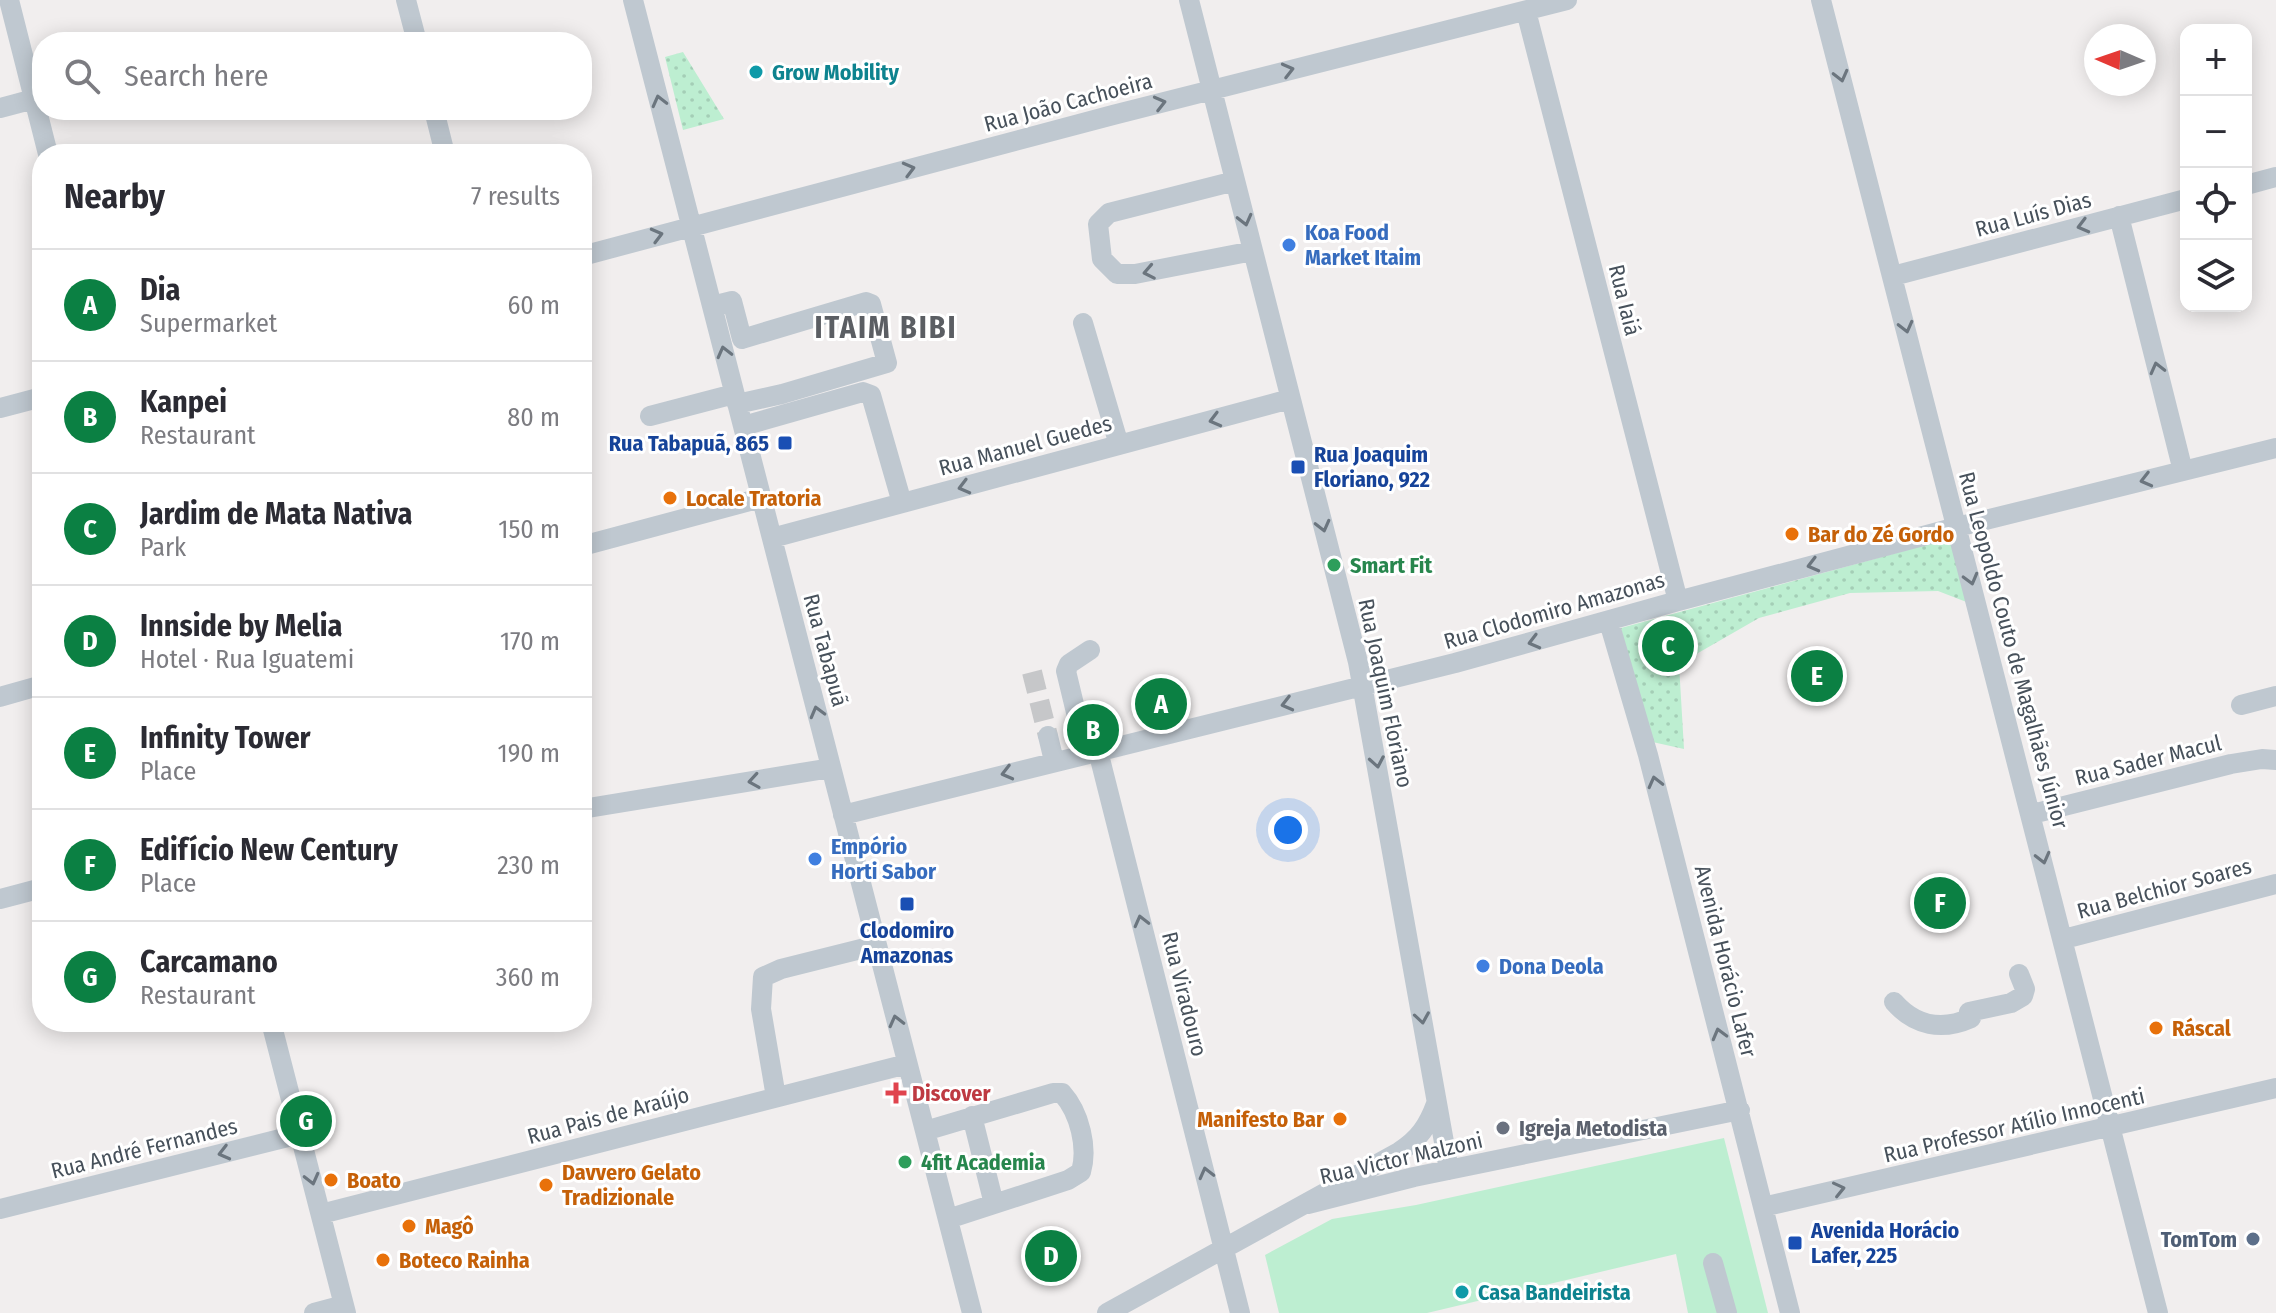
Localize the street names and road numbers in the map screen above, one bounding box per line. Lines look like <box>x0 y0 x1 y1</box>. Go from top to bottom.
street label: Rua João Cachoeira <box>981 67 1155 138</box>
street label: Rua Luís Dias <box>1972 186 2094 243</box>
street label: Rua Iaiá <box>1603 262 1646 338</box>
street label: Rua Manuel Guedes <box>936 409 1115 482</box>
street label: Rua Leopoldo Couto de Magalhães Júnior <box>1953 469 2074 832</box>
street label: Rua Clodomiro Amazonas <box>1441 566 1667 654</box>
street label: Rua Tabapuã <box>798 591 854 709</box>
street label: Rua Joaquim Floriano <box>1352 596 1419 790</box>
street label: Rua Sader Macul <box>2072 729 2224 792</box>
street label: Rua Belchior Soares <box>2074 852 2254 925</box>
street label: Avenida Horácio Lafer <box>1689 862 1762 1060</box>
street label: Rua Viradouro <box>1156 929 1213 1059</box>
street label: Rua Pais de Araújo <box>524 1081 692 1150</box>
street label: Rua Professor Atílio Innocenti <box>1881 1082 2147 1169</box>
street label: Rua André Fernandes <box>48 1112 240 1185</box>
street label: Rua Victor Malzoni <box>1317 1127 1485 1190</box>

